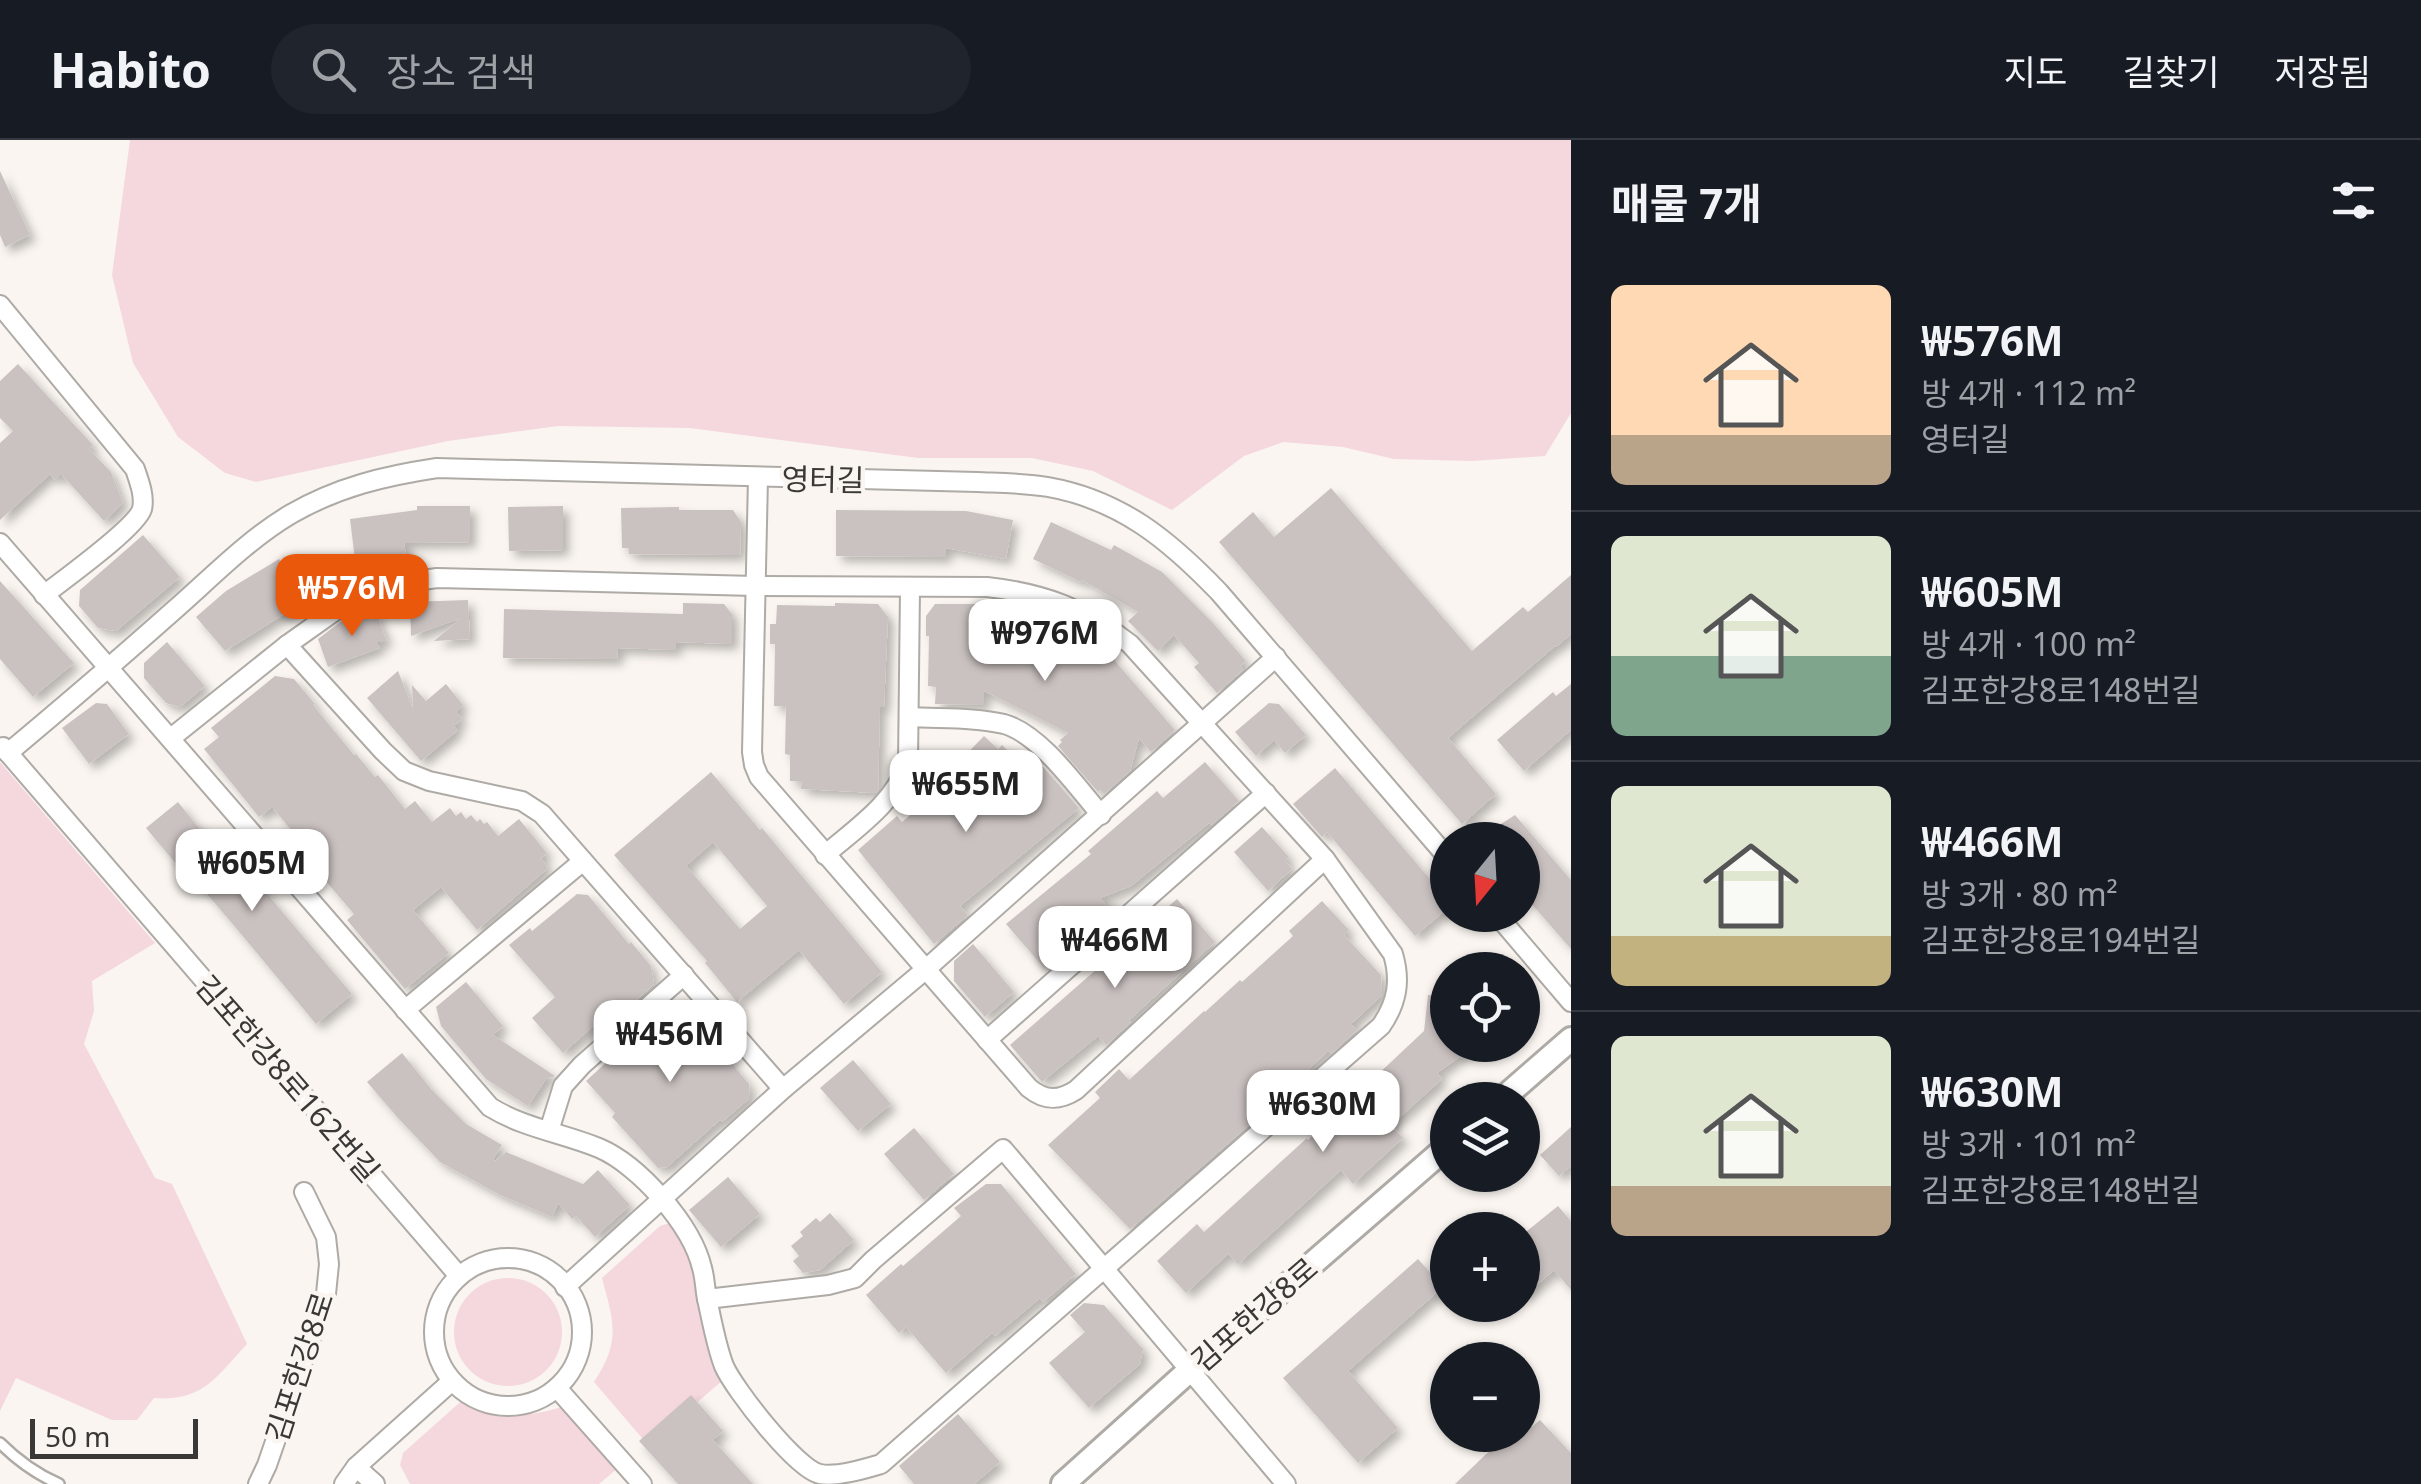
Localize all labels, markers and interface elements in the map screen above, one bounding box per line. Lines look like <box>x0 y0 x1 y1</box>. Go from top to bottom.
search box <box>271 24 971 114</box>
text: Habito <box>50 37 211 102</box>
icon: search <box>306 42 361 97</box>
text: 장소 검색 <box>386 45 536 97</box>
text: 지도 <box>2003 48 2068 95</box>
text: 길찾기 <box>2123 48 2219 95</box>
text: 저장됨 <box>2274 48 2371 95</box>
icon: filters <box>2326 173 2381 228</box>
text: 매물 7개 <box>1611 174 1762 231</box>
text: ₩576M <box>1921 311 2064 368</box>
icon: home <box>1691 325 1811 445</box>
text: 방 4개 · 112 m² <box>1921 371 2136 414</box>
text: 영터길 <box>1921 417 2009 460</box>
street label: 영터길 <box>781 458 865 500</box>
pin: ₩576M <box>282 554 422 639</box>
text: ₩605M <box>1921 562 2064 619</box>
text: ₩576M <box>298 565 406 608</box>
icon: home <box>1691 576 1811 696</box>
pin: ₩976M <box>975 599 1115 684</box>
text: ₩976M <box>991 610 1099 653</box>
text: 방 4개 · 100 m² <box>1921 622 2136 665</box>
text: 김포한강8로148번길 <box>1921 668 2200 711</box>
pin: ₩655M <box>896 750 1036 835</box>
text: ₩655M <box>912 761 1020 804</box>
text: ₩466M <box>1921 812 2064 869</box>
north arrow <box>1430 822 1540 932</box>
map controls <box>1430 822 1540 1452</box>
icon: home <box>1691 826 1811 946</box>
pin: ₩605M <box>182 829 322 914</box>
text: ₩605M <box>198 840 306 883</box>
text: 방 3개 · 80 m² <box>1921 872 2118 915</box>
pin: ₩466M <box>1045 906 1185 991</box>
text: ₩466M <box>1061 917 1169 960</box>
text: 김포한강8로194번길 <box>1921 918 2200 961</box>
button: locate <box>1430 952 1540 1062</box>
street label: 김포한강8로162번길 <box>187 966 389 1190</box>
pin: ₩456M <box>600 1000 740 1085</box>
text: ₩456M <box>616 1011 724 1054</box>
text: ₩630M <box>1921 1062 2064 1119</box>
pin: ₩630M <box>1253 1070 1393 1155</box>
icon: home <box>1691 1076 1811 1196</box>
text: ₩630M <box>1269 1081 1377 1124</box>
button: layers <box>1430 1082 1540 1192</box>
text: 방 3개 · 101 m² <box>1921 1122 2136 1165</box>
text: 김포한강8로148번길 <box>1921 1168 2200 1211</box>
button: + <box>1430 1212 1540 1322</box>
street label: 김포한강8로 <box>1182 1248 1326 1380</box>
street label: 김포한강8로 <box>256 1287 342 1447</box>
button: − <box>1430 1342 1540 1452</box>
scale bar <box>30 1414 198 1458</box>
text: 50 m <box>45 1417 111 1455</box>

